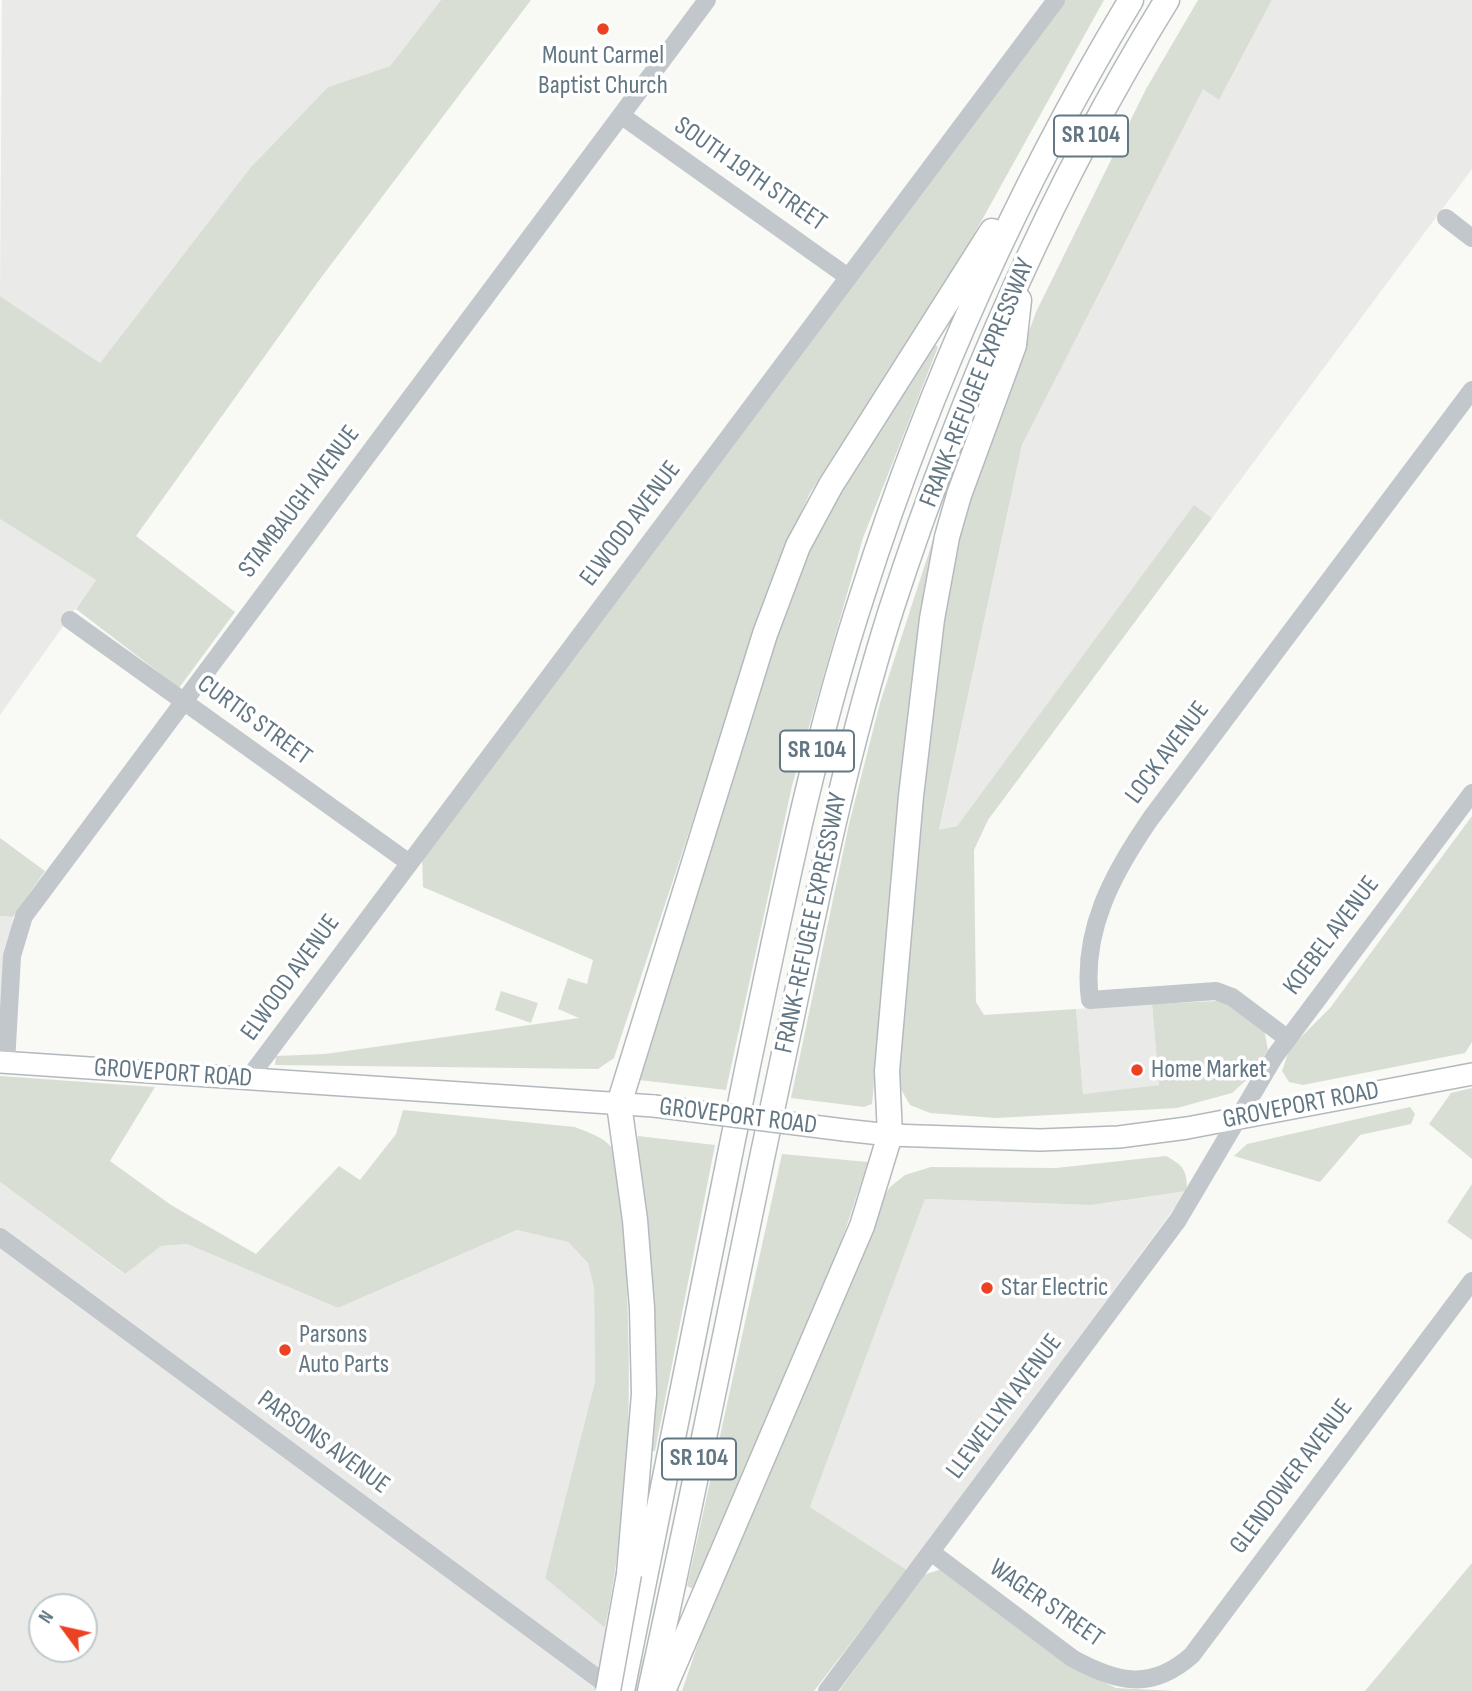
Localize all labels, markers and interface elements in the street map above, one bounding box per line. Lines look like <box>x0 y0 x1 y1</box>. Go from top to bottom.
marker: Mount Carmel Baptist Church <box>595 21 611 37</box>
place label: Mount Carmel Baptist Church <box>538 40 668 102</box>
street label: SOUTH 19TH STREET <box>668 111 832 239</box>
road number: SR 104 <box>1054 116 1128 156</box>
street label: FRANK-REFUGEE EXPRESSWAY <box>914 254 1042 512</box>
street label: STAMBAUGH AVENUE <box>233 420 367 584</box>
street label: ELWOOD AVENUE <box>574 455 688 593</box>
street label: CURTIS STREET <box>191 669 317 773</box>
street label: LOCK AVENUE <box>1119 696 1217 810</box>
road number: SR 104 <box>780 730 854 772</box>
street label: FRANK-REFUGEE EXPRESSWAY <box>769 790 855 1056</box>
street label: KOEBEL AVENUE <box>1277 870 1387 1002</box>
street label: ELWOOD AVENUE <box>235 909 347 1047</box>
street label: GROVEPORT ROAD <box>93 1053 253 1095</box>
place label: Home Market <box>1151 1054 1267 1086</box>
marker: Home Market <box>1129 1062 1145 1078</box>
street label: GROVEPORT ROAD <box>1220 1076 1382 1136</box>
street label: GROVEPORT ROAD <box>657 1092 819 1142</box>
place label: Star Electric <box>1001 1272 1108 1304</box>
marker: Star Electric <box>979 1280 995 1296</box>
place label: Parsons Auto Parts <box>299 1319 389 1380</box>
street label: LLEWELLYN AVENUE <box>940 1328 1070 1486</box>
marker: Parsons Auto Parts <box>277 1342 293 1358</box>
street label: PARSONS AVENUE <box>251 1385 395 1501</box>
street label: GLENDOWER AVENUE <box>1224 1394 1360 1560</box>
road number: SR 104 <box>662 1438 736 1479</box>
street label: WAGER STREET <box>983 1553 1109 1655</box>
north arrow <box>28 1593 98 1663</box>
text: N <box>34 1607 59 1628</box>

